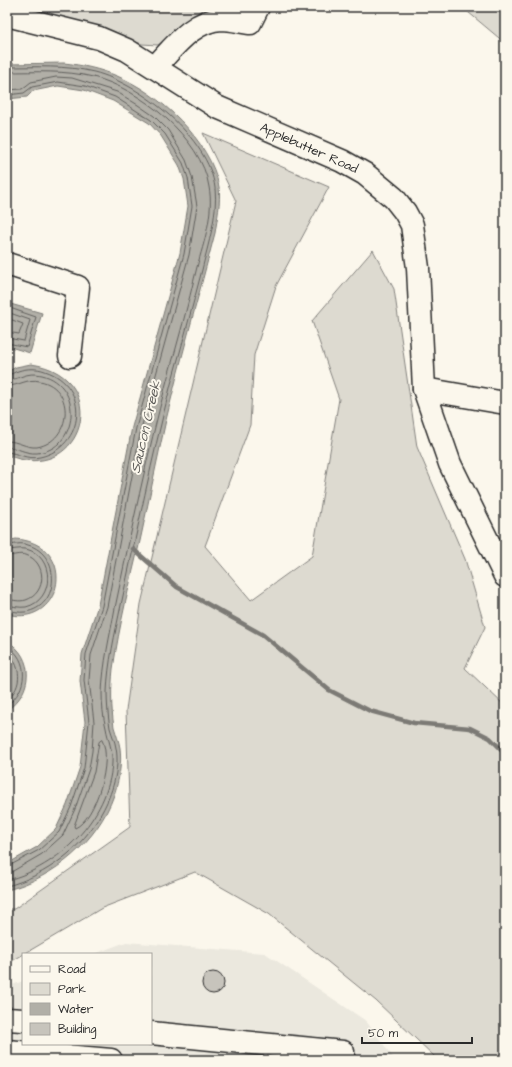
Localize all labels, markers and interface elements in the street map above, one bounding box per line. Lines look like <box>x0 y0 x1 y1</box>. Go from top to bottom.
street label: Applebutter Road <box>257 118 361 178</box>
water label: Saucon Creek <box>126 379 166 475</box>
legend <box>22 953 152 1045</box>
text: Road <box>58 961 86 978</box>
text: Park <box>58 981 86 998</box>
text: Water <box>58 1001 94 1018</box>
scale bar <box>362 1019 472 1045</box>
text: Building <box>58 1021 96 1039</box>
text: 50 m <box>368 1025 399 1042</box>

